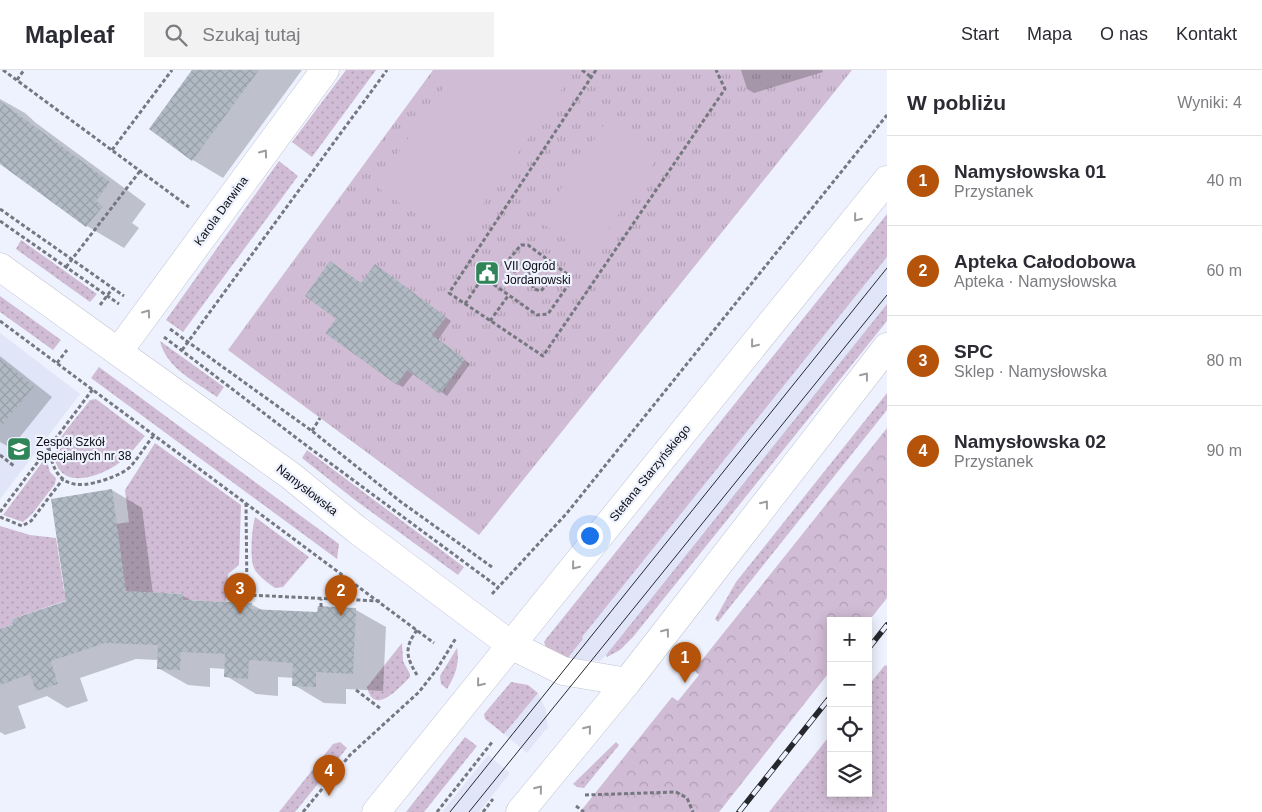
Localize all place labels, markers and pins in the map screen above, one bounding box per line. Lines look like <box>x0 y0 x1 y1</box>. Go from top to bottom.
place label: VII Ogród Jordanowski <box>504 259 571 287</box>
public building icon: VII Ogród Jordanowski <box>474 260 500 286</box>
place label: Zespół Szkół Specjalnych nr 38 <box>36 435 132 463</box>
school or university icon: Zespół Szkół Specjalnych nr 38 <box>6 436 32 462</box>
pin: 3 <box>224 573 256 614</box>
pin: 2 <box>325 575 357 616</box>
pin: 1 <box>669 642 701 683</box>
pin: 4 <box>313 755 345 796</box>

